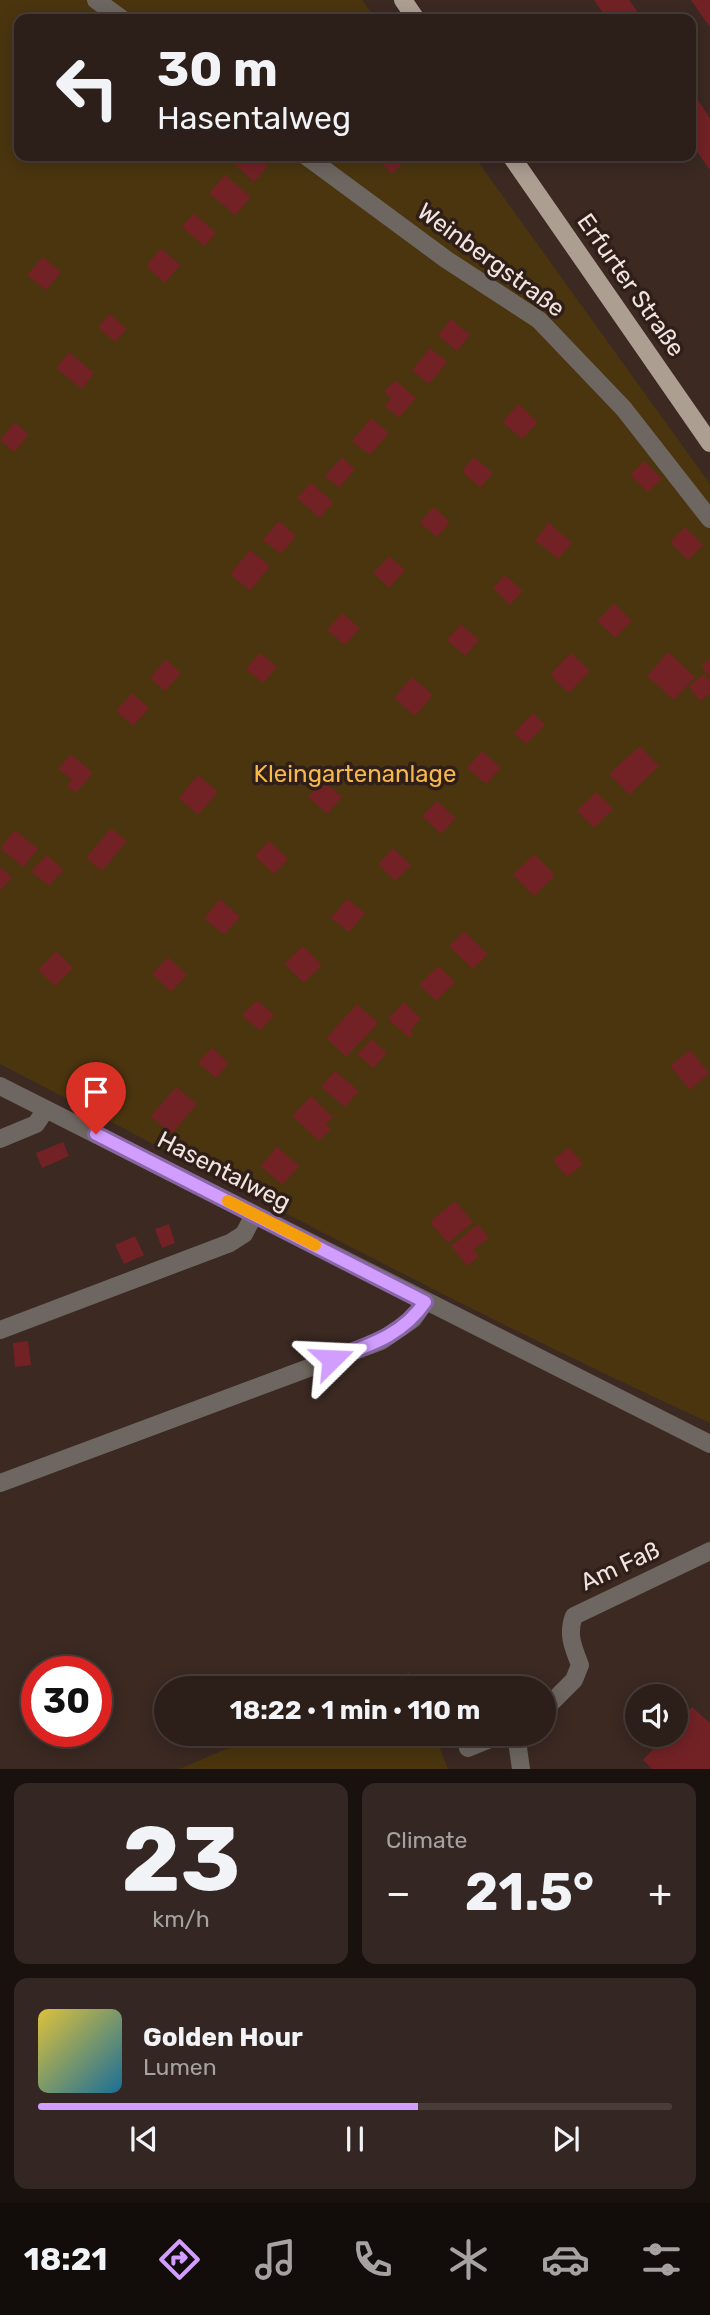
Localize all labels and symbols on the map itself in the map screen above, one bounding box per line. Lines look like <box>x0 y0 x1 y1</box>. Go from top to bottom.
street label: Weinbergstraße <box>412 197 570 323</box>
street label: Erfurter Straße <box>571 208 691 362</box>
park label: Kleingartenanlage <box>254 760 456 788</box>
pin <box>66 1062 126 1134</box>
street label: Hasentalweg <box>153 1125 295 1217</box>
position arrow <box>295 1322 369 1396</box>
street label: Am Faß <box>576 1536 664 1596</box>
speed limit sign: 30 <box>21 1656 112 1747</box>

